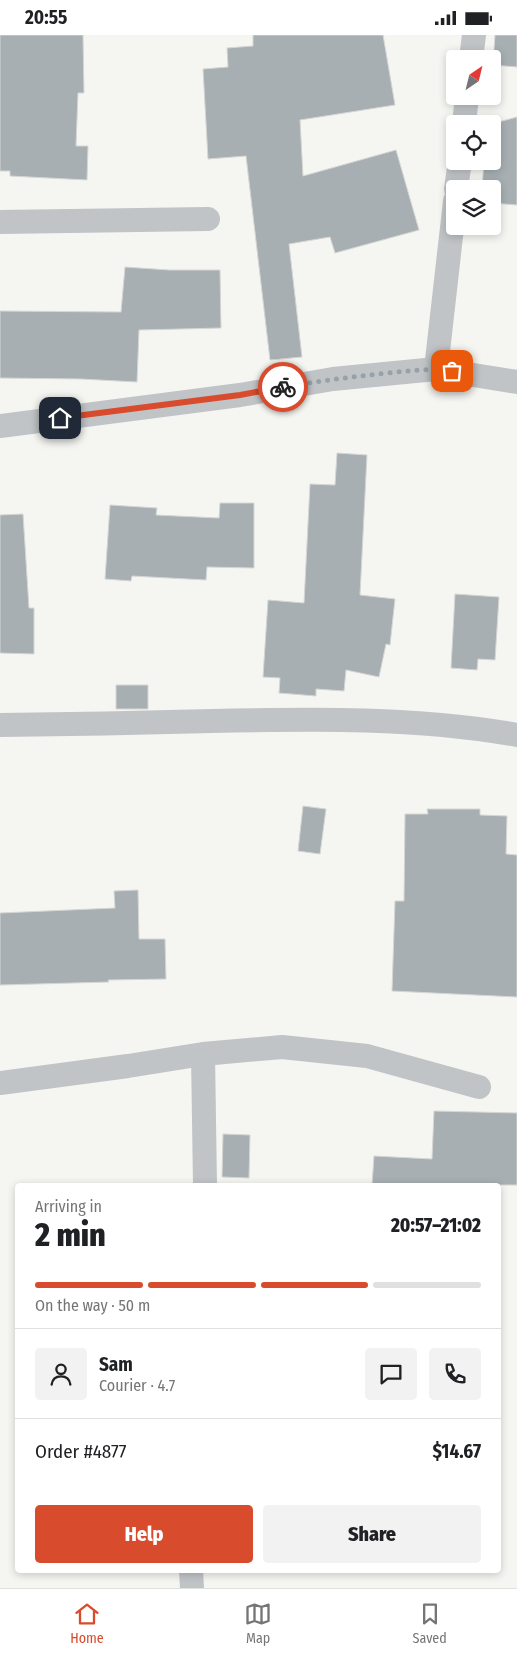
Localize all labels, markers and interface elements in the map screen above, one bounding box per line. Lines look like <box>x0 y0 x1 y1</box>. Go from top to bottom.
text: 20:55 <box>25 6 67 29</box>
north arrow <box>446 50 501 105</box>
map controls <box>446 50 501 235</box>
button: locate <box>446 115 501 170</box>
button: layers <box>446 180 501 235</box>
pin <box>431 350 473 392</box>
icon: bag <box>438 357 466 385</box>
courier <box>258 362 308 412</box>
icon: bike <box>269 373 297 401</box>
pin <box>39 397 81 439</box>
icon: home <box>46 404 74 432</box>
text: Arriving in <box>35 1197 102 1216</box>
text: 20:57–21:02 <box>391 1214 481 1237</box>
text: 2 min <box>35 1216 106 1254</box>
text: On the way · 50 m <box>35 1296 150 1315</box>
button: person <box>35 1348 87 1400</box>
button: chat <box>365 1348 417 1400</box>
button: phone <box>429 1348 481 1400</box>
text: Sam <box>99 1353 133 1376</box>
text: Courier · 4.7 <box>99 1376 175 1395</box>
text: Order #4877 <box>35 1440 127 1463</box>
text: $14.67 <box>433 1440 481 1463</box>
button: Help <box>35 1505 253 1563</box>
button: Share <box>263 1505 481 1563</box>
tab: Home <box>70 1600 104 1647</box>
tab: Map <box>244 1600 272 1647</box>
tab: Saved <box>413 1600 447 1647</box>

